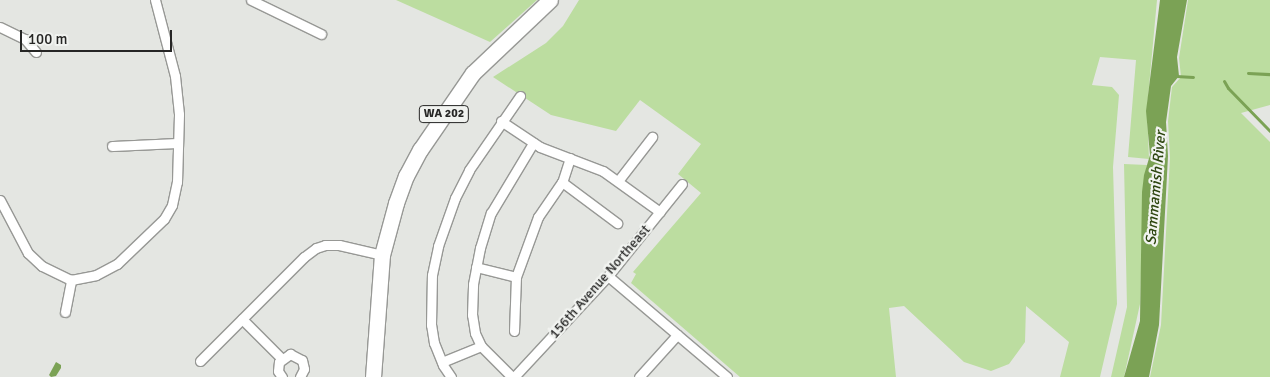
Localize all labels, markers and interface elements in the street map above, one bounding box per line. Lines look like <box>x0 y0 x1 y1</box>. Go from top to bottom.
scale bar <box>22 20 175 52</box>
text: 100 m <box>28 30 68 48</box>
road number: WA 202 <box>418 105 470 124</box>
water label: Sammamish River <box>1142 130 1170 246</box>
street label: 156th Avenue Northeast <box>546 222 654 342</box>

